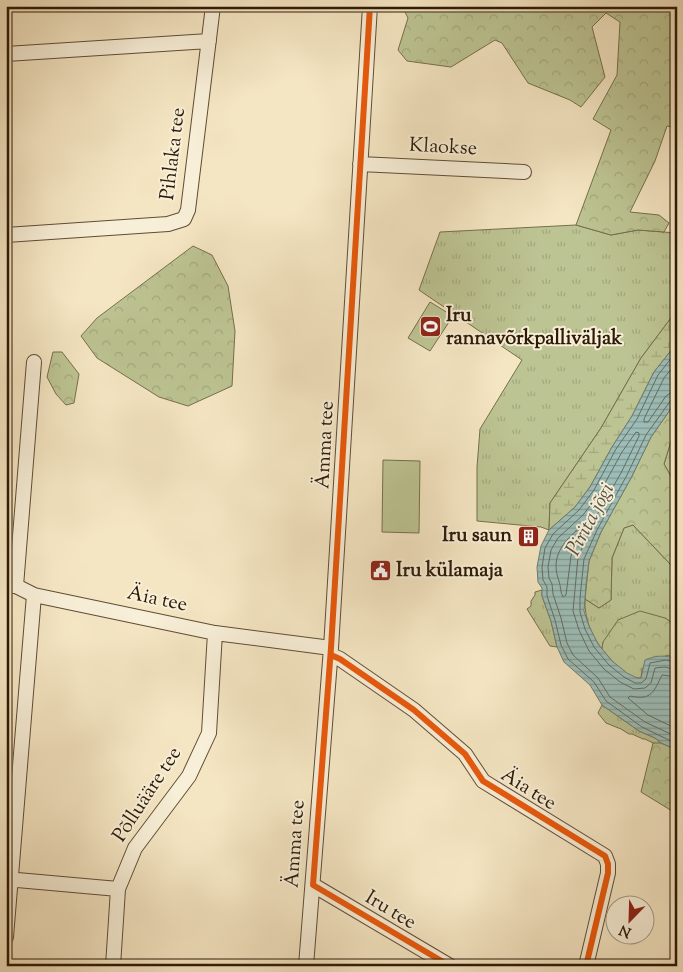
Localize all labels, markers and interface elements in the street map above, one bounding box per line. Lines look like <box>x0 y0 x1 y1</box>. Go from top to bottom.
street label: Pihlaka tee <box>154 106 194 202</box>
street label: Klaokse <box>408 132 478 164</box>
place label: Iru rannavõrkpalliväljak <box>446 302 622 354</box>
sports icon: Iru rannavõrkpalliväljak <box>418 315 442 339</box>
street label: Ämma tee <box>309 400 343 490</box>
water label: Pirita jõgi <box>559 478 623 562</box>
place label: Iru saun <box>442 522 512 551</box>
building icon: Iru saun <box>516 524 540 548</box>
place label: Iru külamaja <box>396 557 504 586</box>
public building icon: Iru külamaja <box>368 559 392 583</box>
street label: Äia tee <box>124 579 190 621</box>
street label: Põlluääre tee <box>106 742 190 848</box>
street label: Äia tee <box>494 762 562 818</box>
street label: Ämma tee <box>278 799 314 889</box>
street label: Iru tee <box>359 884 421 938</box>
north arrow <box>606 894 656 944</box>
text: N <box>617 919 635 942</box>

